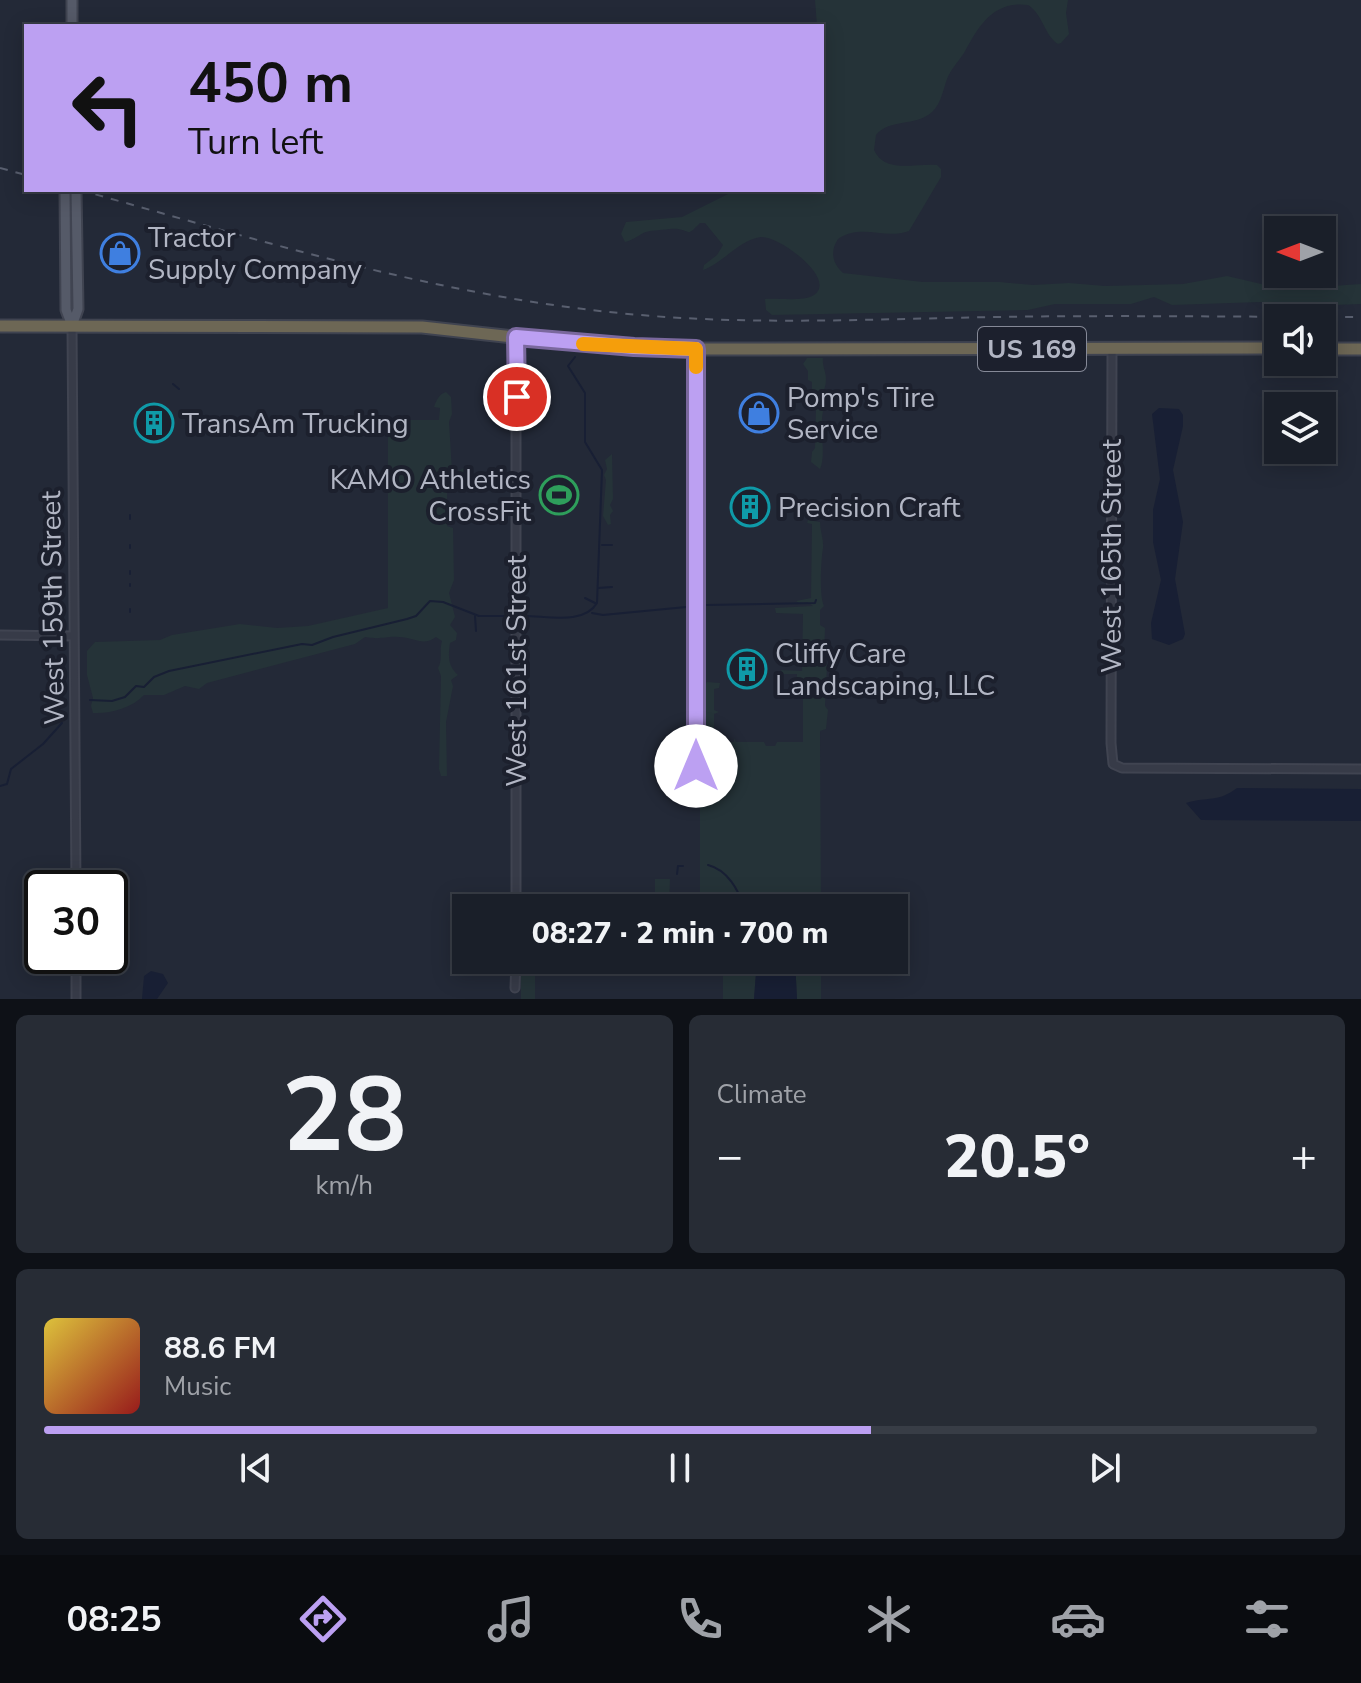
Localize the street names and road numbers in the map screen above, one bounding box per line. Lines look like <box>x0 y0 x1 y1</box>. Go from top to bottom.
road number: US 169 <box>978 327 1086 371</box>
street label: West 165th Street <box>1093 439 1131 673</box>
street label: West 159th Street <box>32 490 74 725</box>
street label: West 161st Street <box>498 555 536 787</box>

